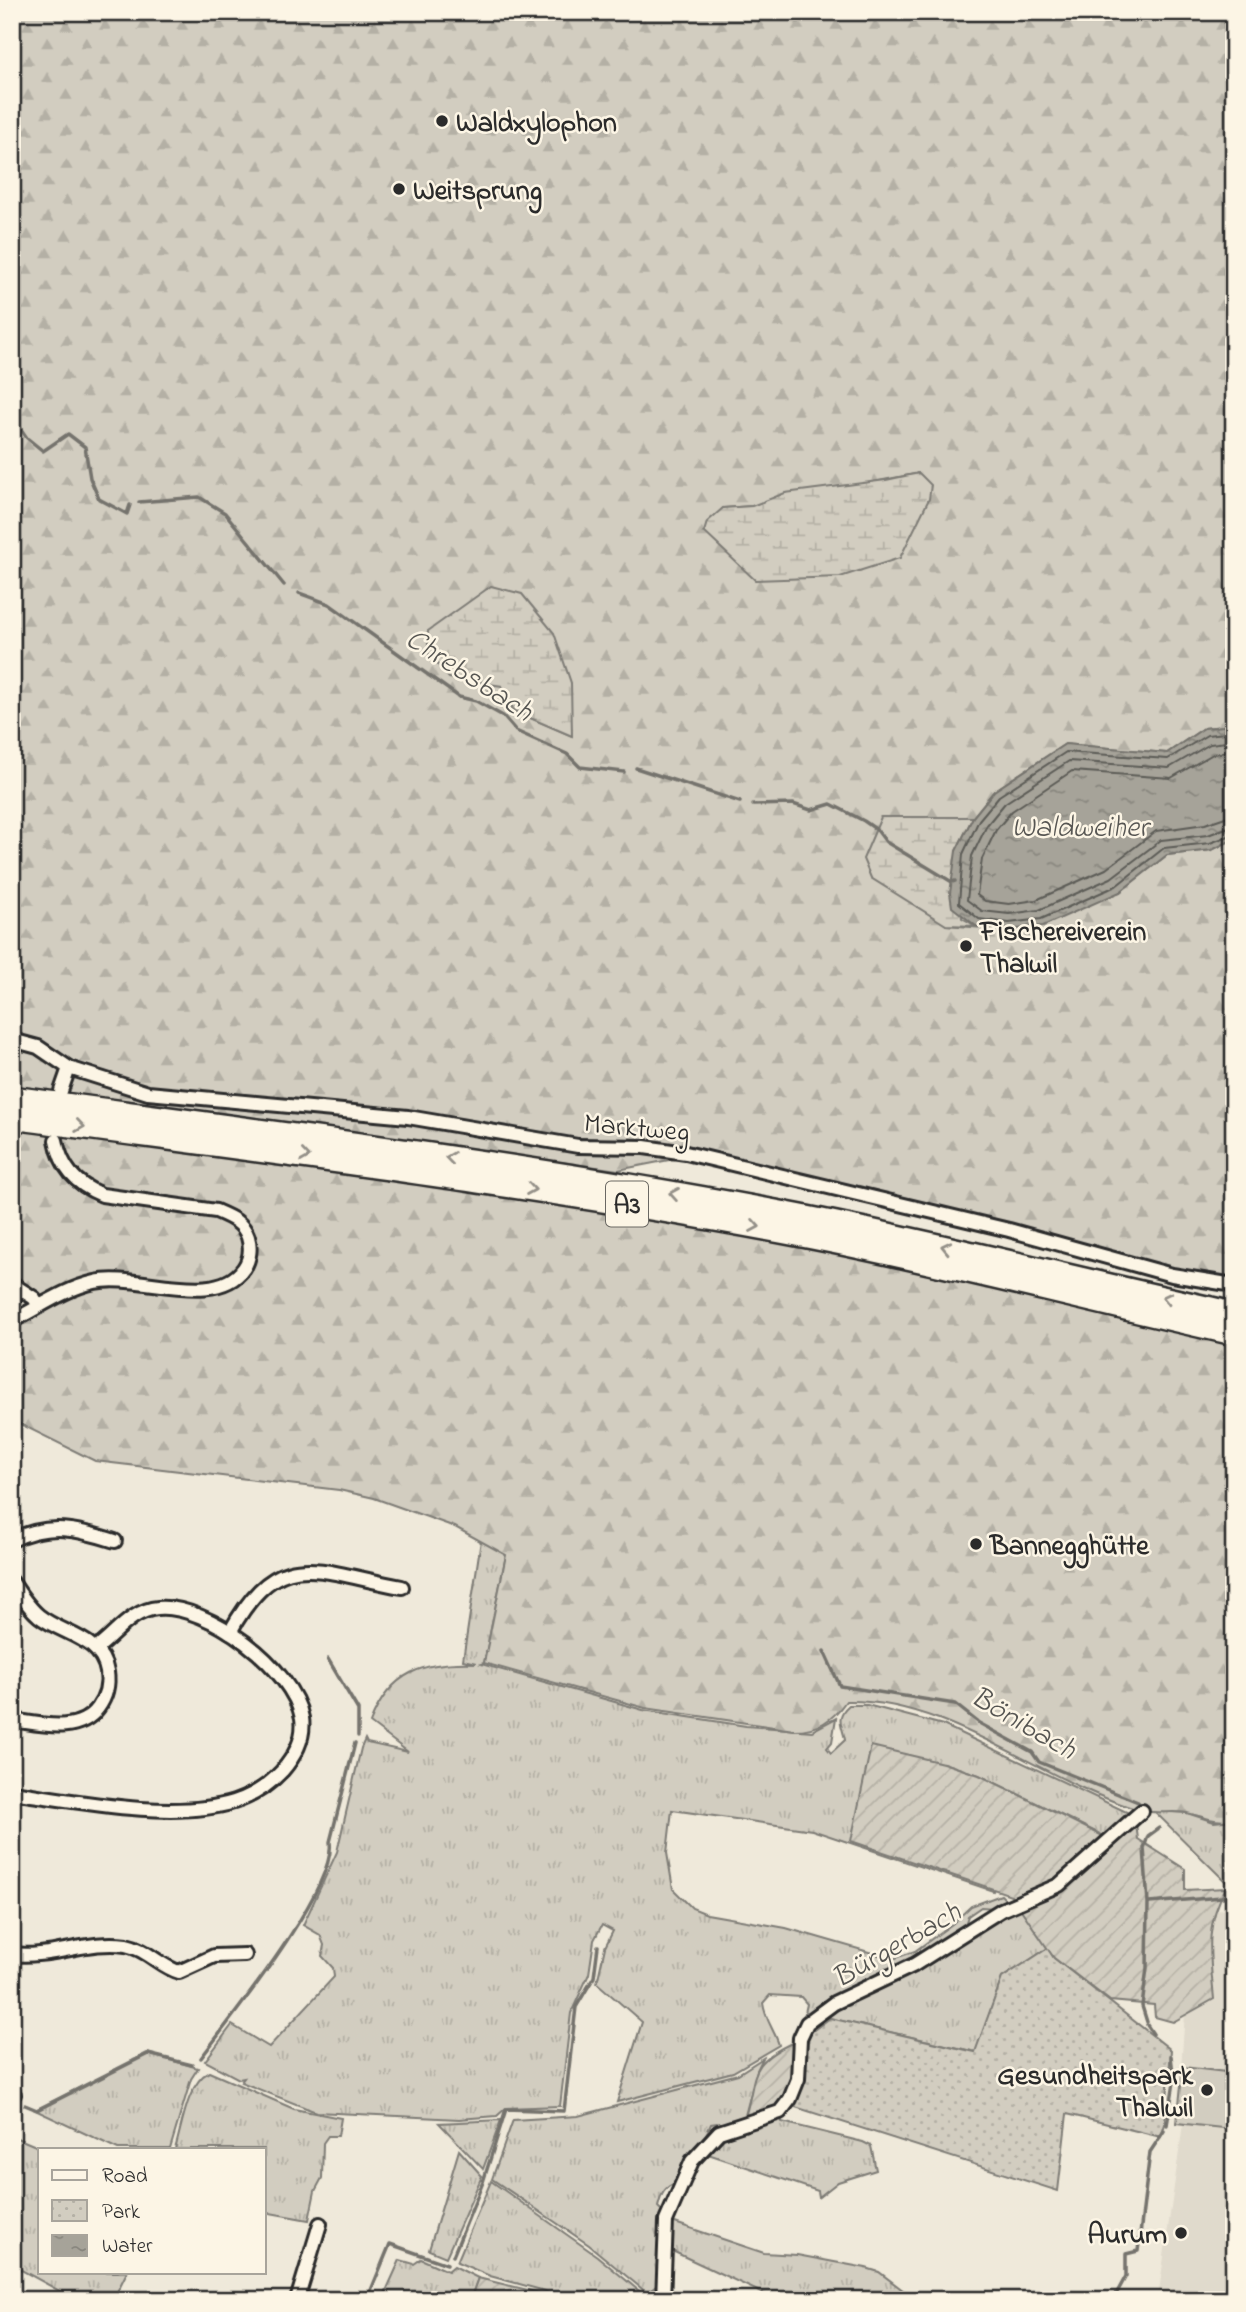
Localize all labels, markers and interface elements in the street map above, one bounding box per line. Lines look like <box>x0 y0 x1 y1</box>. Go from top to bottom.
place label: Waldxylophon <box>456 104 617 145</box>
marker: Waldxylophon <box>434 113 450 129</box>
place label: Weitsprung <box>413 172 542 214</box>
marker: Weitsprung <box>391 181 407 197</box>
water label: Chrebsbach <box>396 619 541 735</box>
water label: Waldweiher <box>1012 807 1152 851</box>
place label: Fischereiverein Thalwil <box>978 913 1146 986</box>
marker: Fischereiverein Thalwil <box>958 938 974 954</box>
street label: Marktweg <box>582 1104 691 1155</box>
one-way arrow <box>74 1118 86 1133</box>
one-way arrow <box>299 1149 311 1164</box>
one-way arrow <box>444 1151 456 1166</box>
one-way arrow <box>525 1181 536 1196</box>
road number: A3 <box>606 1182 648 1226</box>
one-way arrow <box>669 1187 680 1202</box>
one-way arrow <box>749 1218 761 1233</box>
one-way arrow <box>940 1241 952 1255</box>
one-way arrow <box>1161 1292 1173 1307</box>
place label: Bannegghütte <box>988 1527 1150 1569</box>
marker: Bannegghütte <box>968 1536 984 1552</box>
water label: Bönibach <box>961 1677 1084 1773</box>
water label: Bürgerbach <box>825 1892 971 2001</box>
place label: Gesundheitspark Thalwil <box>997 2057 1194 2130</box>
marker: Gesundheitspark Thalwil <box>1199 2082 1215 2098</box>
legend <box>38 2148 266 2274</box>
text: Road <box>102 2162 148 2192</box>
text: Park <box>102 2198 141 2228</box>
place label: Aurum <box>1087 2216 1167 2257</box>
marker: Aurum <box>1173 2225 1189 2241</box>
text: Water <box>102 2232 153 2262</box>

